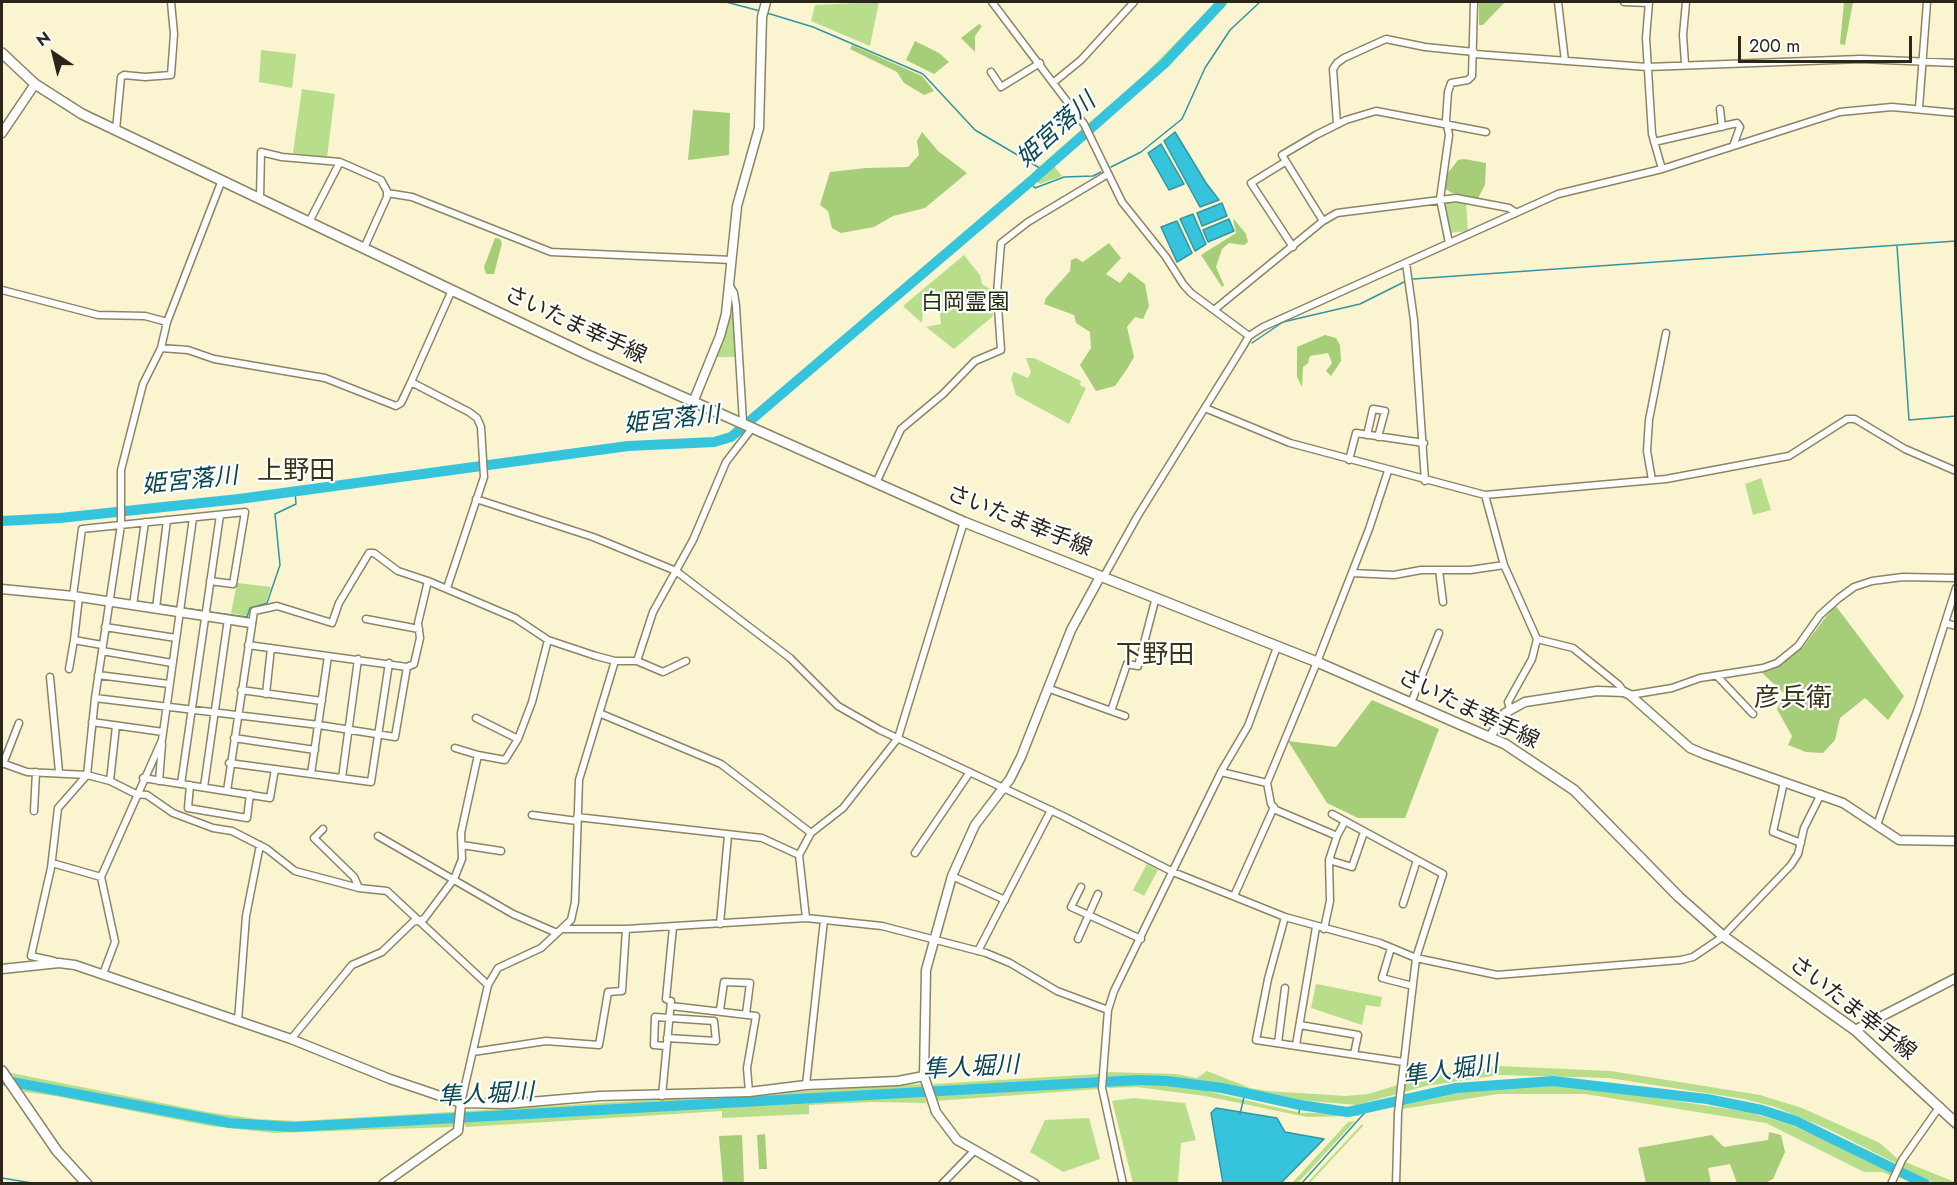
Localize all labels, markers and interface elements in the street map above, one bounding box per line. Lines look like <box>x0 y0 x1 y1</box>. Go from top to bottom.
north arrow <box>24 24 84 84</box>
scale bar <box>1741 24 1915 62</box>
text: N <box>32 26 55 52</box>
text: 200 m <box>1749 33 1800 59</box>
water label: 姫宮落川 <box>1012 88 1102 174</box>
street label: さいたま幸手線 <box>500 281 650 371</box>
park label: 白岡霊園 <box>921 291 1009 317</box>
water label: 姫宮落川 <box>623 402 721 440</box>
district label: 上野田 <box>257 457 335 489</box>
water label: 姫宮落川 <box>141 463 239 501</box>
street label: さいたま幸手線 <box>943 481 1095 563</box>
district label: 下野田 <box>1116 641 1194 673</box>
street label: さいたま幸手線 <box>1393 664 1543 756</box>
district label: 彦兵衛 <box>1754 684 1832 716</box>
street label: さいたま幸手線 <box>1783 951 1921 1067</box>
water label: 隼人堀川 <box>1401 1051 1501 1093</box>
water label: 隼人堀川 <box>922 1052 1020 1086</box>
water label: 隼人堀川 <box>437 1079 535 1113</box>

